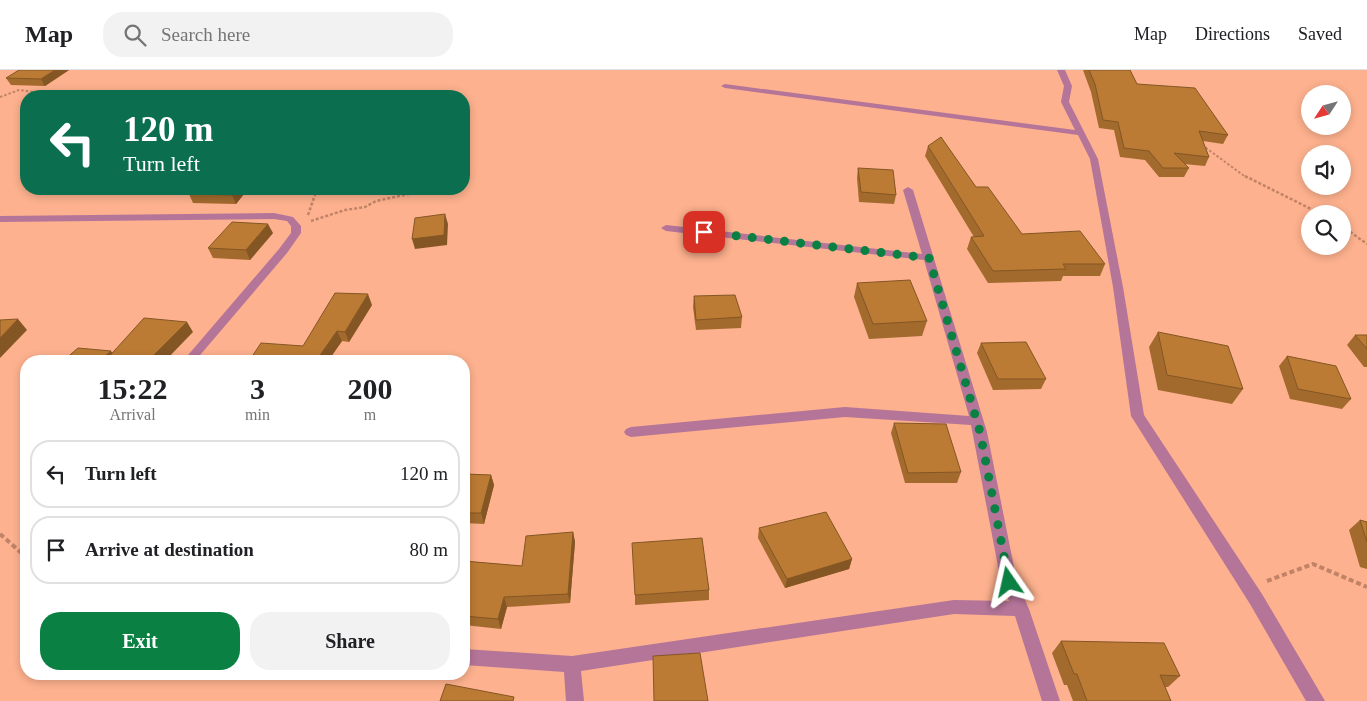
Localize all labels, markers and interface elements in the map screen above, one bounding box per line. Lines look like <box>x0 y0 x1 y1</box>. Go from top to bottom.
search box <box>103 12 453 57</box>
text: Map <box>25 21 73 47</box>
icon: search <box>121 21 149 49</box>
text: Search here <box>161 24 250 45</box>
text: Map <box>1134 24 1167 44</box>
text: Directions <box>1195 24 1270 44</box>
text: Saved <box>1298 24 1342 44</box>
north arrow <box>1301 85 1351 135</box>
map controls <box>1301 85 1351 255</box>
icon: left <box>40 110 105 175</box>
text: 120 m <box>123 110 213 149</box>
button: sound <box>1301 145 1351 195</box>
text: Turn left <box>123 151 200 176</box>
button: search <box>1301 205 1351 255</box>
pin <box>683 211 725 253</box>
icon: arrive <box>690 218 718 246</box>
text: 15:22 <box>98 372 168 405</box>
text: 3 <box>250 372 265 405</box>
text: 200 <box>347 372 392 405</box>
text: Arrival <box>109 406 156 423</box>
text: min <box>245 406 270 423</box>
text: m <box>364 406 376 423</box>
icon: left <box>42 460 70 488</box>
text: Turn left <box>85 463 157 484</box>
text: 120 m <box>400 463 448 484</box>
icon: arrive <box>42 536 70 564</box>
text: Arrive at destination <box>85 539 254 560</box>
text: 80 m <box>409 539 448 560</box>
position arrow <box>982 555 1034 607</box>
button: Exit <box>40 612 240 670</box>
button: Share <box>250 612 450 670</box>

